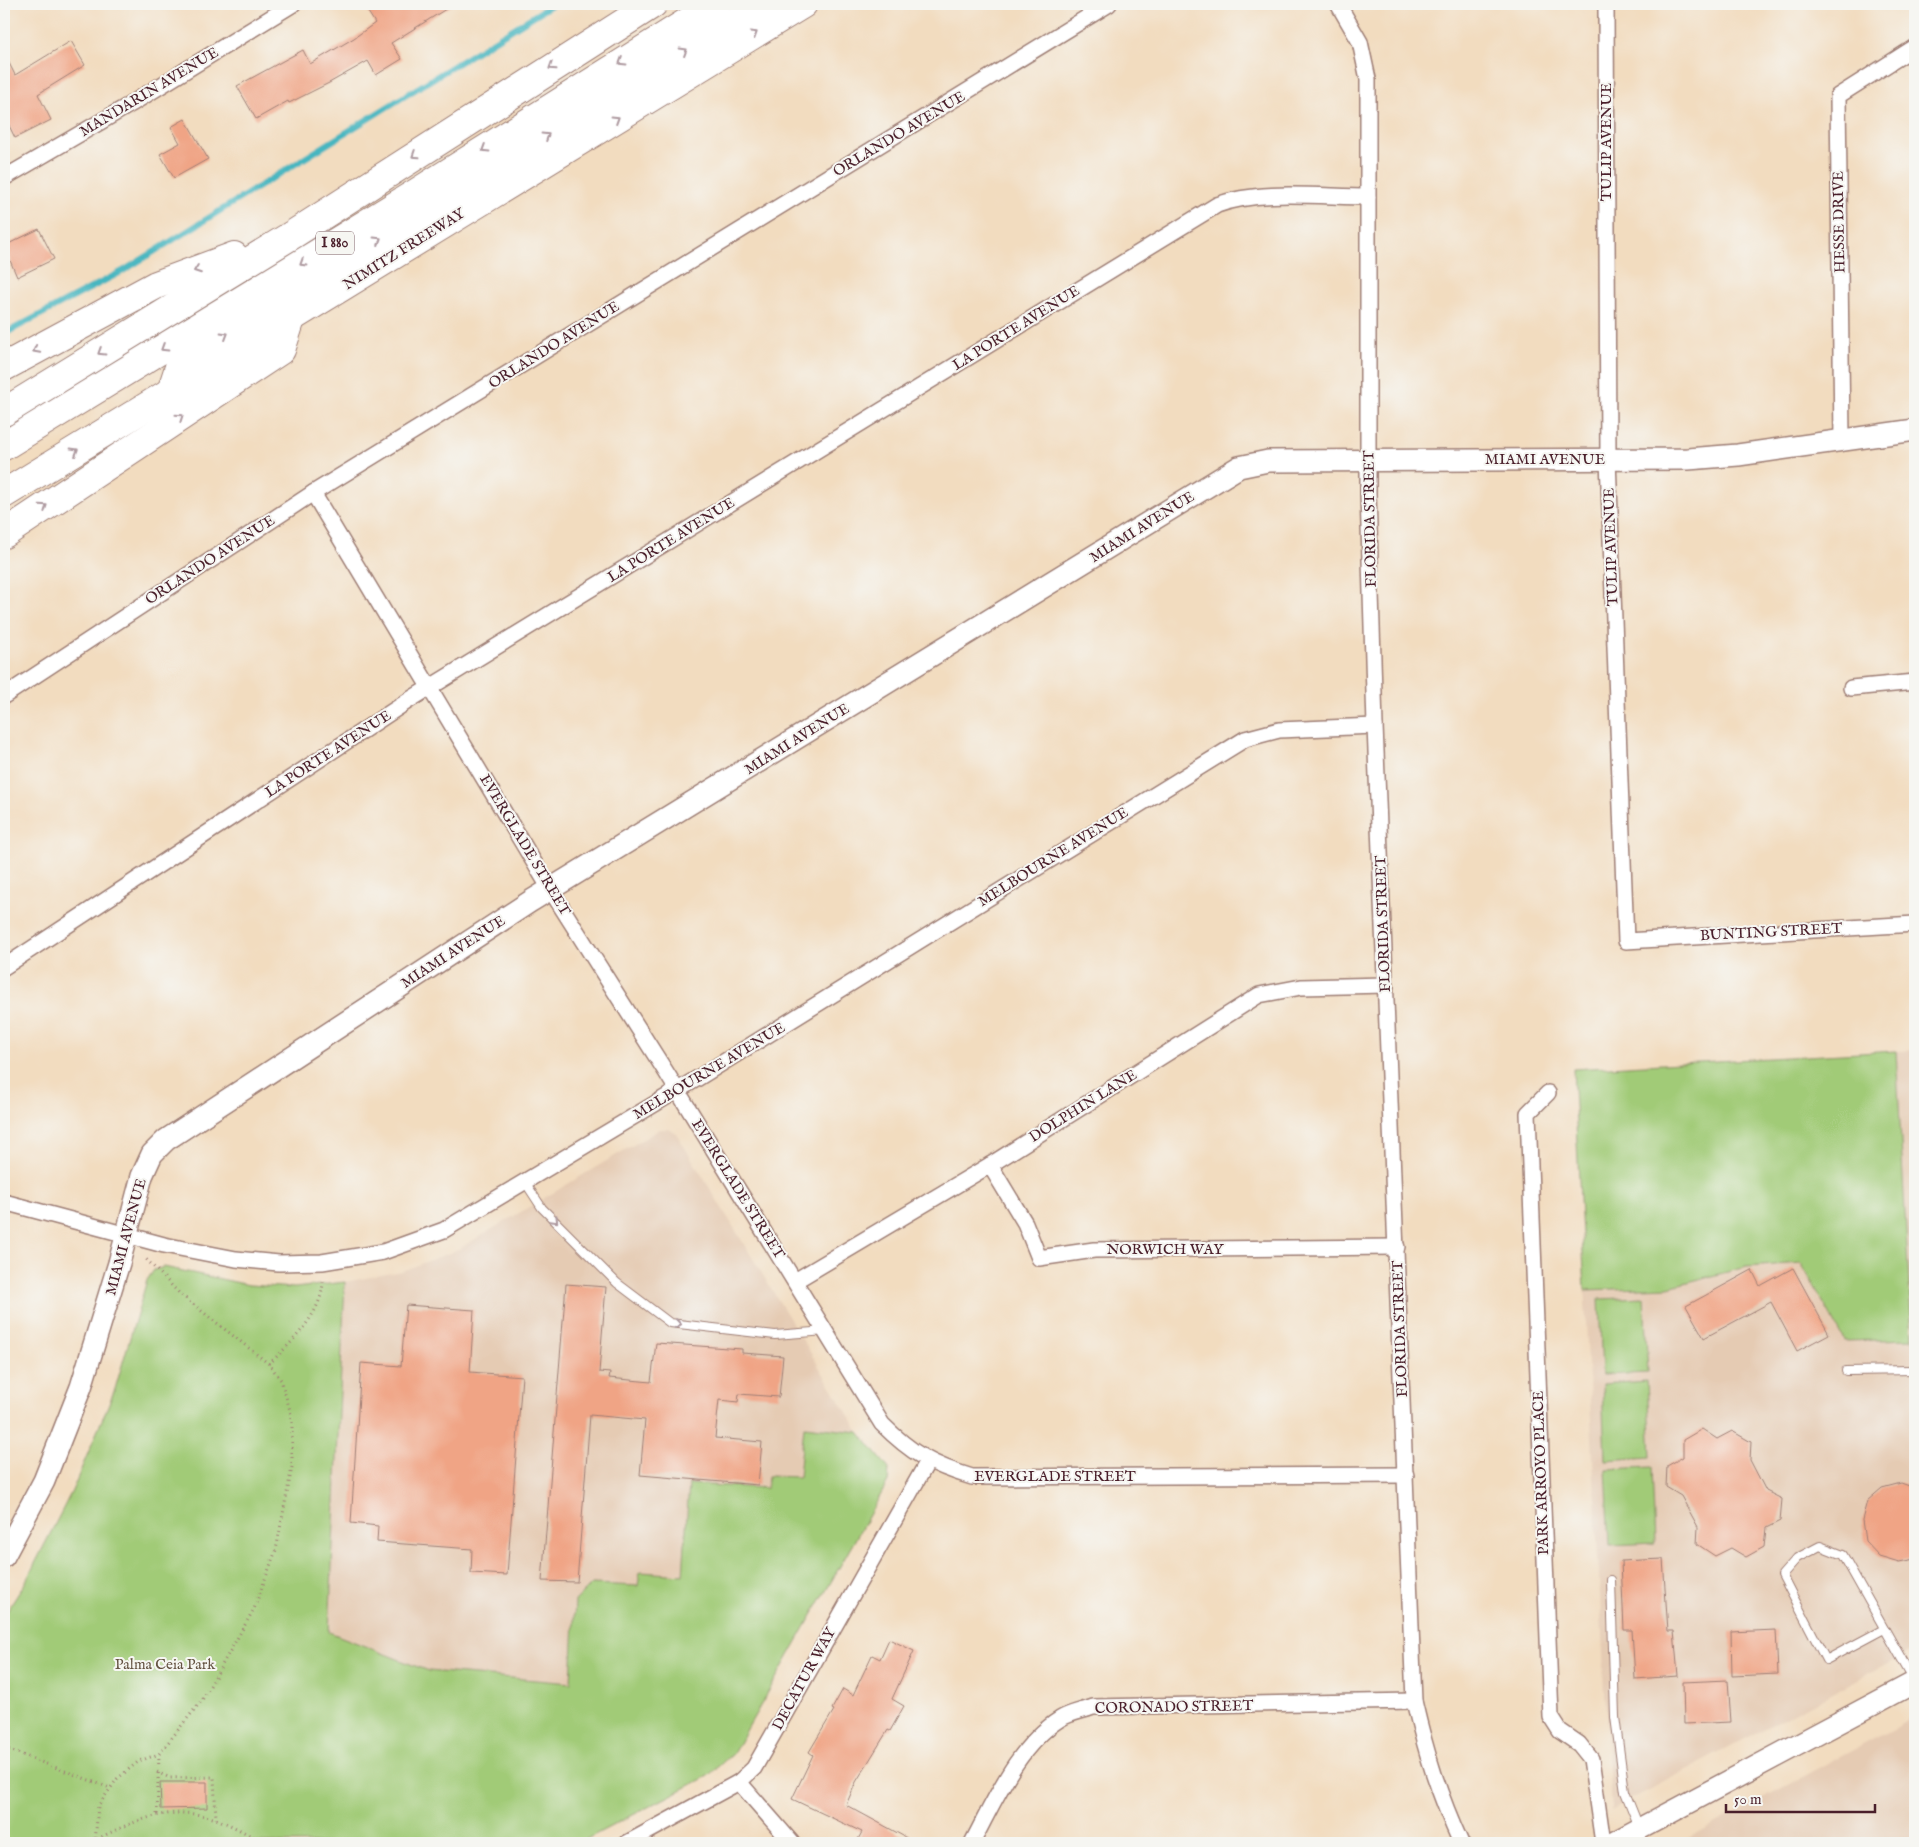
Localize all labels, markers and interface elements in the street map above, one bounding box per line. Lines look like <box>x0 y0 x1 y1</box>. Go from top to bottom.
one-way arrow <box>749 30 758 40</box>
street label: MANDARIN AVENUE <box>76 43 222 141</box>
one-way arrow <box>679 48 688 58</box>
one-way arrow <box>619 56 628 65</box>
one-way arrow <box>548 60 557 70</box>
street label: TULIP AVENUE <box>1597 83 1616 201</box>
street label: ORLANDO AVENUE <box>829 87 969 181</box>
one-way arrow <box>610 116 619 125</box>
one-way arrow <box>540 133 549 142</box>
one-way arrow <box>481 143 491 152</box>
one-way arrow <box>412 149 421 158</box>
street label: HESSE DRIVE <box>1829 171 1849 273</box>
street label: NIMITZ FREEWAY <box>340 203 469 294</box>
road number: I 880 <box>316 232 354 254</box>
one-way arrow <box>372 237 381 247</box>
one-way arrow <box>299 256 308 266</box>
one-way arrow <box>193 264 202 274</box>
street label: LA PORTE AVENUE <box>949 281 1083 375</box>
street label: ORLANDO AVENUE <box>485 297 623 393</box>
one-way arrow <box>219 331 228 341</box>
one-way arrow <box>161 341 170 351</box>
one-way arrow <box>32 344 41 354</box>
one-way arrow <box>98 346 107 355</box>
one-way arrow <box>174 414 184 423</box>
one-way arrow <box>70 447 79 457</box>
street label: FLORIDA STREET <box>1359 450 1381 588</box>
street label: MIAMI AVENUE <box>1485 450 1605 469</box>
street label: MIAMI AVENUE <box>1086 487 1198 567</box>
street label: TULIP AVENUE <box>1599 487 1623 607</box>
street label: LA PORTE AVENUE <box>604 493 738 587</box>
one-way arrow <box>39 503 48 513</box>
street label: ORLANDO AVENUE <box>142 511 278 609</box>
street label: MIAMI AVENUE <box>741 699 853 779</box>
street label: LA PORTE AVENUE <box>261 706 395 802</box>
street label: EVERGLADE STREET <box>475 771 575 919</box>
street label: MELBOURNE AVENUE <box>974 803 1132 911</box>
street label: FLORIDA STREET <box>1371 855 1395 993</box>
street label: MIAMI AVENUE <box>397 911 509 993</box>
street label: BUNTING STREET <box>1699 919 1843 945</box>
street label: MELBOURNE AVENUE <box>630 1018 788 1124</box>
street label: DOLPHIN LANE <box>1026 1065 1140 1147</box>
street label: EVERGLADE STREET <box>687 1115 789 1263</box>
street label: MIAMI AVENUE <box>101 1176 151 1298</box>
one-way arrow <box>549 1214 558 1223</box>
street label: NORWICH WAY <box>1106 1240 1224 1259</box>
street label: FLORIDA STREET <box>1388 1260 1412 1398</box>
one-way arrow <box>674 1318 682 1329</box>
street label: PARK ARROYO PLACE <box>1529 1390 1553 1556</box>
street label: EVERGLADE STREET <box>974 1467 1136 1486</box>
street label: DECATUR WAY <box>768 1624 840 1734</box>
park label: Palma Ceia Park <box>115 1655 216 1674</box>
street label: CORONADO STREET <box>1095 1696 1253 1718</box>
scale bar <box>1726 1782 1875 1814</box>
text: 50 m <box>1734 1790 1762 1809</box>

